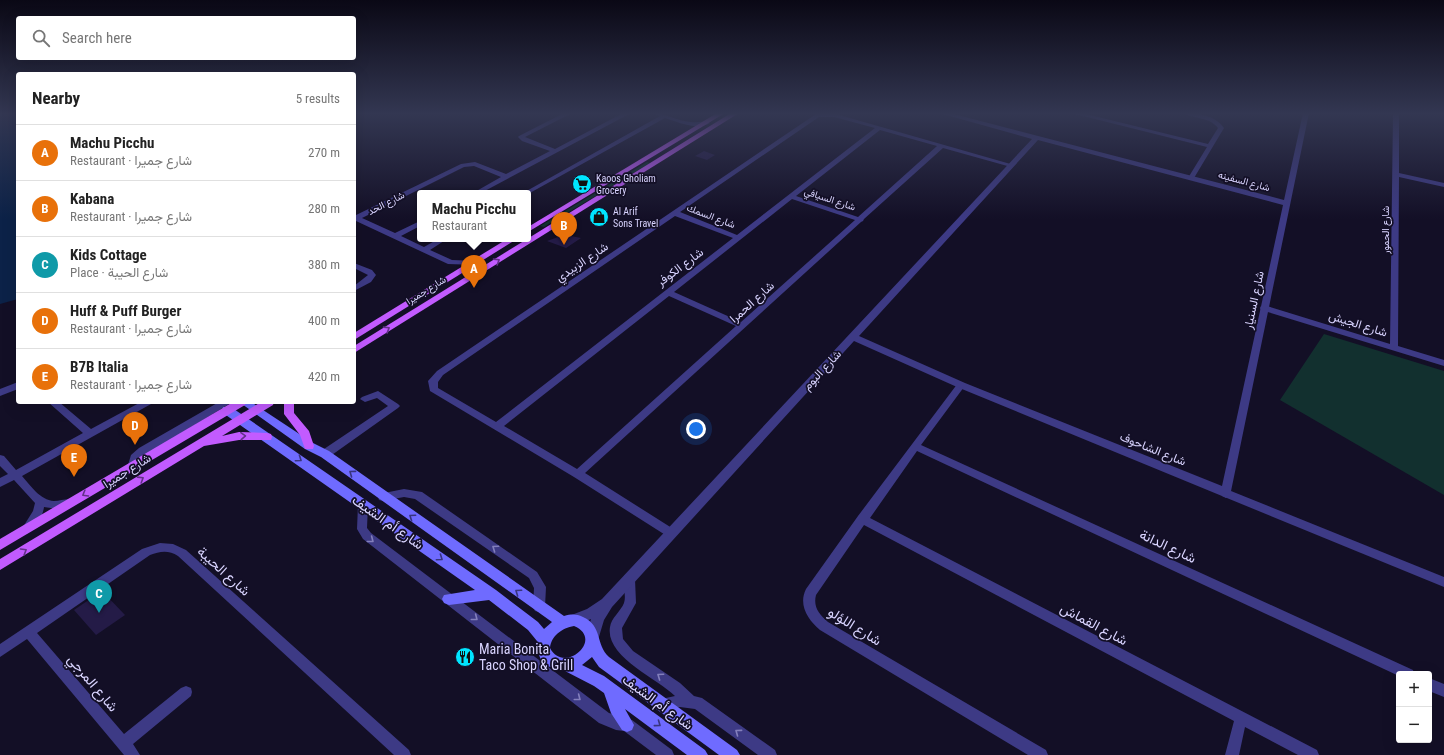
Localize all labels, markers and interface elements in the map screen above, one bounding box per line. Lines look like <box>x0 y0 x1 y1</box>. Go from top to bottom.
search box <box>16 16 356 60</box>
icon: search <box>30 27 52 49</box>
text: Search here <box>62 29 132 47</box>
text: Nearby <box>32 88 80 108</box>
text: 5 results <box>296 91 340 106</box>
text: Machu Picchu <box>70 134 154 152</box>
text: A <box>41 145 49 160</box>
text: 270 m <box>308 145 340 160</box>
text: Restaurant · شارع جميرا <box>70 153 192 168</box>
street label: شارع السفينه <box>1217 169 1271 194</box>
supermarket icon: Kaoos Gholiam Grocery <box>571 173 593 195</box>
place label: Kaoos Gholiam Grocery <box>596 173 656 196</box>
street label: شارع السيافي <box>802 186 857 215</box>
street label: شارع الحد <box>366 189 407 218</box>
text: Kabana <box>70 190 114 208</box>
popup <box>417 190 531 242</box>
text: Machu Picchu <box>432 200 516 218</box>
text: B <box>41 201 49 216</box>
text: 280 m <box>308 201 340 216</box>
street label: شارع السمك <box>685 202 737 231</box>
shop icon: Al Arif Sons Travel <box>588 206 610 228</box>
place label: Al Arif Sons Travel <box>613 206 658 229</box>
street label: شارع الحمور <box>1380 206 1392 255</box>
text: Restaurant · شارع جميرا <box>70 209 192 224</box>
pin: B <box>551 212 577 245</box>
text: Restaurant <box>432 218 487 233</box>
street label: شارع الزبيدي <box>553 239 613 287</box>
street label: شارع الكوفر <box>653 245 707 291</box>
text: Kids Cottage <box>70 246 147 264</box>
pin: A <box>461 255 487 288</box>
text: C <box>41 257 49 272</box>
text: 380 m <box>308 257 340 272</box>
one-way arrow <box>493 258 500 265</box>
text: Place · شارع الحيبة <box>70 265 168 280</box>
street label: شارع السنيار <box>1241 270 1269 332</box>
street label: شارع جميرا <box>404 274 448 307</box>
street label: شارع الحمرا <box>727 278 778 327</box>
text: Huff & Puff Burger <box>70 302 182 320</box>
street label: شارع الجيش <box>1326 308 1389 341</box>
text: D <box>41 313 49 328</box>
text: 400 m <box>308 313 340 328</box>
text: Restaurant · شارع جميرا <box>70 321 192 336</box>
one-way arrow <box>383 327 390 334</box>
street label: شارع البوم <box>800 347 846 394</box>
text: B7B Italia <box>70 358 128 376</box>
text: E <box>42 369 48 384</box>
text: 420 m <box>308 369 340 384</box>
text: Restaurant · شارع جميرا <box>70 377 192 392</box>
pin: D <box>122 412 148 445</box>
your location <box>686 419 706 439</box>
street label: شارع الشاحوف <box>1117 429 1188 470</box>
one-way arrow <box>240 432 246 441</box>
pin: E <box>61 444 87 477</box>
street label: شارع جميرا <box>101 451 154 493</box>
one-way arrow <box>295 454 302 462</box>
one-way arrow <box>349 471 356 478</box>
one-way arrow <box>137 476 144 484</box>
one-way arrow <box>82 489 89 496</box>
street label: شارع أم الشيف <box>348 492 427 555</box>
one-way arrow <box>409 514 416 522</box>
street label: شارع الدانة <box>1136 526 1199 569</box>
one-way arrow <box>367 535 374 542</box>
street label: شارع الحيبة <box>192 543 254 601</box>
one-way arrow <box>492 546 499 553</box>
one-way arrow <box>20 548 27 555</box>
one-way arrow <box>435 553 442 560</box>
pin: C <box>86 580 112 613</box>
one-way arrow <box>515 589 522 597</box>
street label: شارع القماش <box>1056 600 1130 651</box>
street label: شارع اللؤلو <box>824 603 885 651</box>
one-way arrow <box>471 613 478 620</box>
place label: Maria Bonita Taco Shop & Grill <box>479 641 573 673</box>
restaurant icon: Maria Bonita Taco Shop & Grill <box>454 646 476 668</box>
street label: شارع المرجي <box>61 651 121 717</box>
street label: شارع أم الشيف <box>618 671 696 735</box>
map controls <box>1396 671 1432 743</box>
button: + <box>1396 671 1432 707</box>
one-way arrow <box>657 673 664 681</box>
one-way arrow <box>573 693 580 700</box>
button: − <box>1396 707 1432 743</box>
one-way arrow <box>654 719 661 727</box>
one-way arrow <box>735 729 742 737</box>

